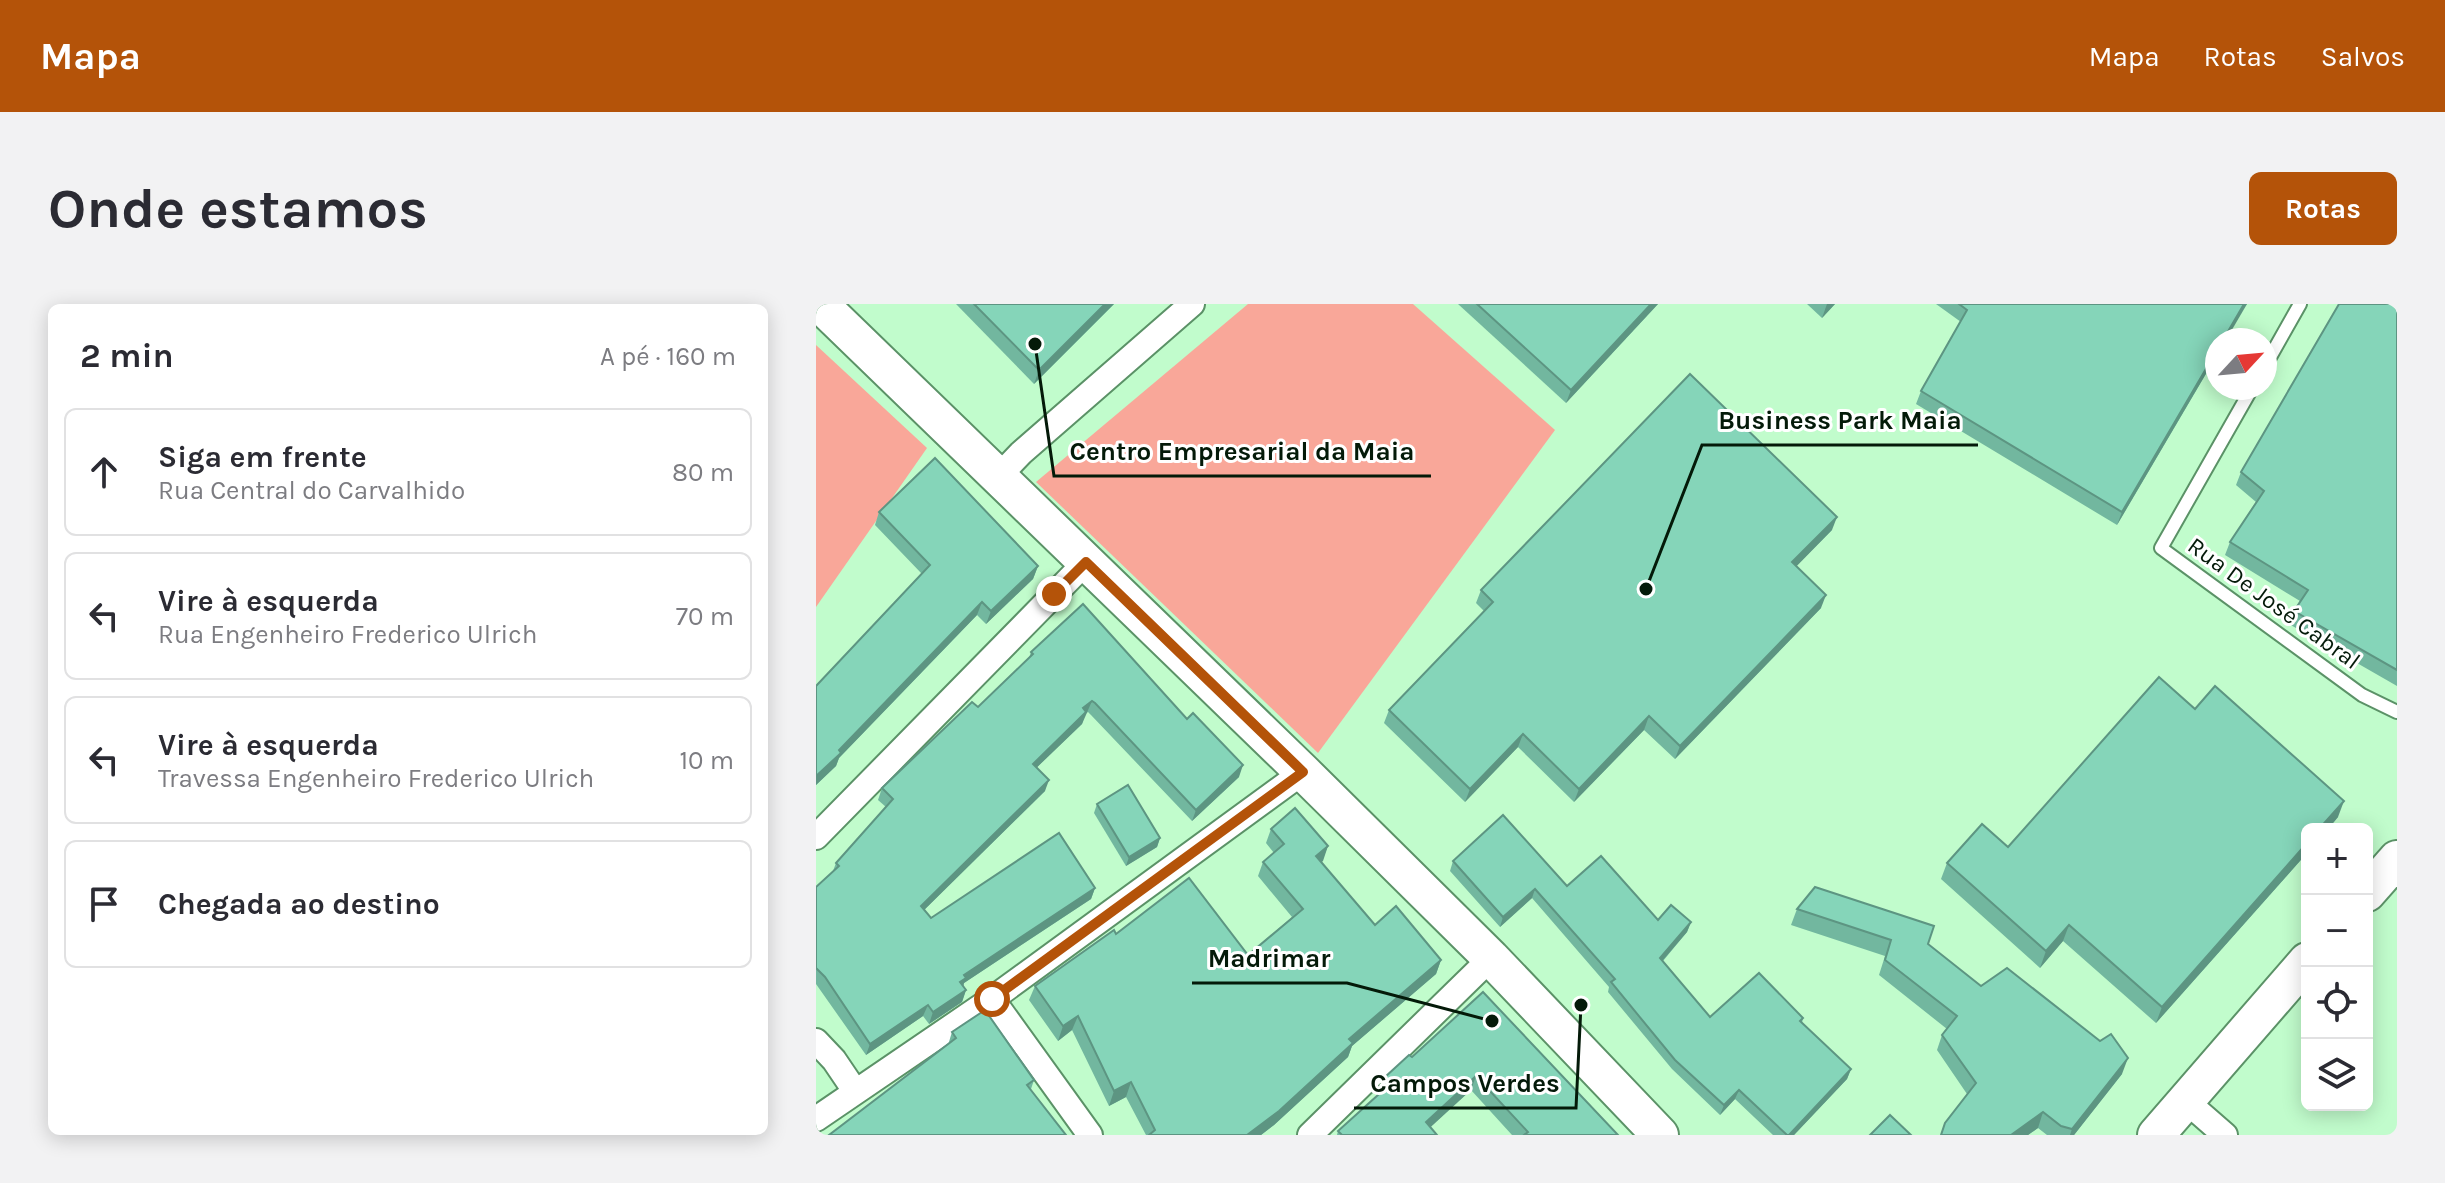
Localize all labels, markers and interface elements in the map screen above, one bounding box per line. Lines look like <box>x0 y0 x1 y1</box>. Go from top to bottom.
text: Mapa <box>40 34 141 79</box>
text: Mapa <box>2089 40 2160 73</box>
text: Rotas <box>2204 40 2277 73</box>
text: Salvos <box>2321 40 2405 73</box>
button: Rotas <box>2249 172 2397 245</box>
text: Onde estamos <box>48 176 428 241</box>
north arrow <box>2205 328 2277 400</box>
text: 2 min <box>80 336 174 376</box>
text: A pé · 160 m <box>600 341 736 372</box>
callout: Business Park Maia <box>1702 395 1978 445</box>
text: Business Park Maia <box>1718 405 1962 436</box>
callout: Centro Empresarial da Maia <box>1054 426 1431 476</box>
text: Centro Empresarial da Maia <box>1070 436 1414 467</box>
text: Siga em frente <box>158 439 367 475</box>
icon: ahead <box>82 450 126 494</box>
text: 80 m <box>672 457 734 488</box>
text: Rua Central do Carvalhido <box>158 475 465 506</box>
street label: Rua De José Cabral <box>2182 531 2366 675</box>
route end <box>1036 576 1072 612</box>
text: Vire à esquerda <box>158 583 379 619</box>
icon: left <box>82 594 126 638</box>
text: 70 m <box>676 601 734 632</box>
text: Rua Engenheiro Frederico Ulrich <box>158 619 537 650</box>
text: Vire à esquerda <box>158 727 379 763</box>
icon: left <box>82 738 126 782</box>
text: 10 m <box>679 745 734 776</box>
text: Travessa Engenheiro Frederico Ulrich <box>158 763 594 794</box>
map controls <box>2301 823 2373 1111</box>
button: + <box>2301 823 2373 895</box>
icon: arrive <box>82 882 126 926</box>
text: Chegada ao destino <box>158 886 440 922</box>
button: − <box>2301 895 2373 967</box>
callout: Madrimar <box>1192 933 1347 983</box>
text: Madrimar <box>1208 943 1331 974</box>
button: locate <box>2301 967 2373 1039</box>
route start <box>974 981 1010 1017</box>
button: layers <box>2301 1039 2373 1111</box>
callout: Campos Verdes <box>1354 1058 1576 1108</box>
text: Campos Verdes <box>1370 1068 1560 1099</box>

